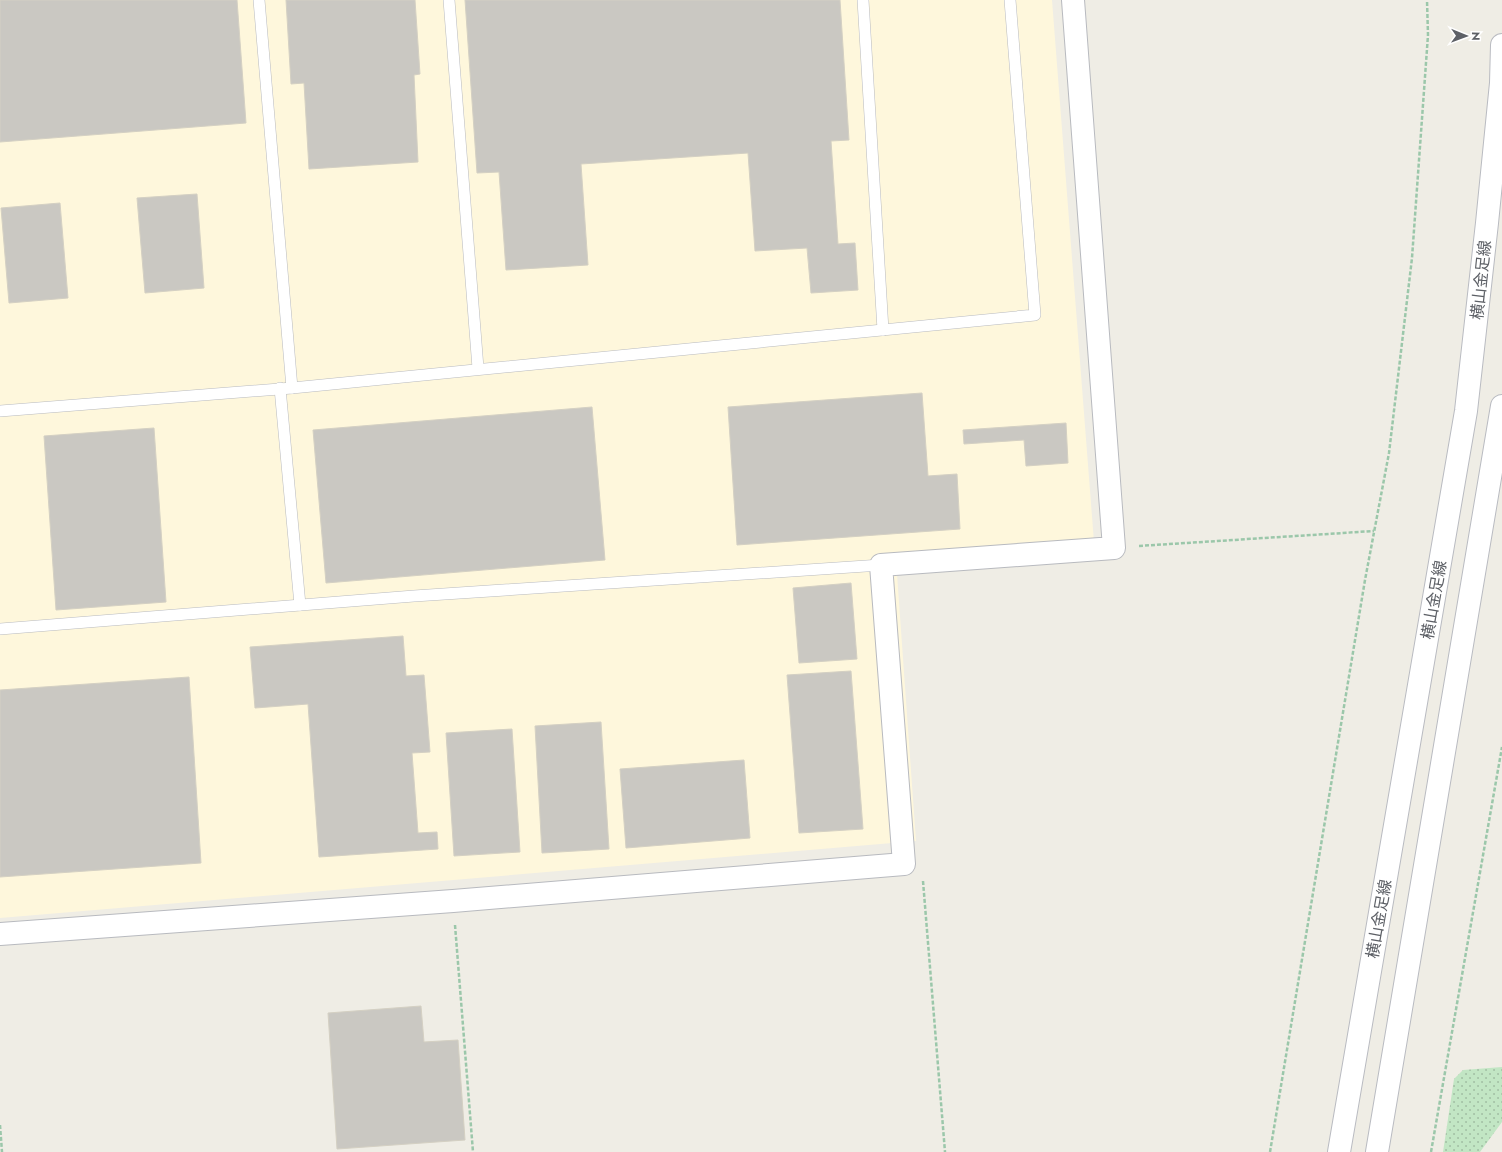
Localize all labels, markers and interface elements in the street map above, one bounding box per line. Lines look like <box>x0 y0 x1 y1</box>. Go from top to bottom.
north arrow <box>1446 16 1486 56</box>
text: N <box>1468 32 1484 41</box>
street label: 横山金足線 <box>1465 239 1497 321</box>
street label: 横山金足線 <box>1416 559 1452 641</box>
street label: 横山金足線 <box>1361 878 1397 960</box>

